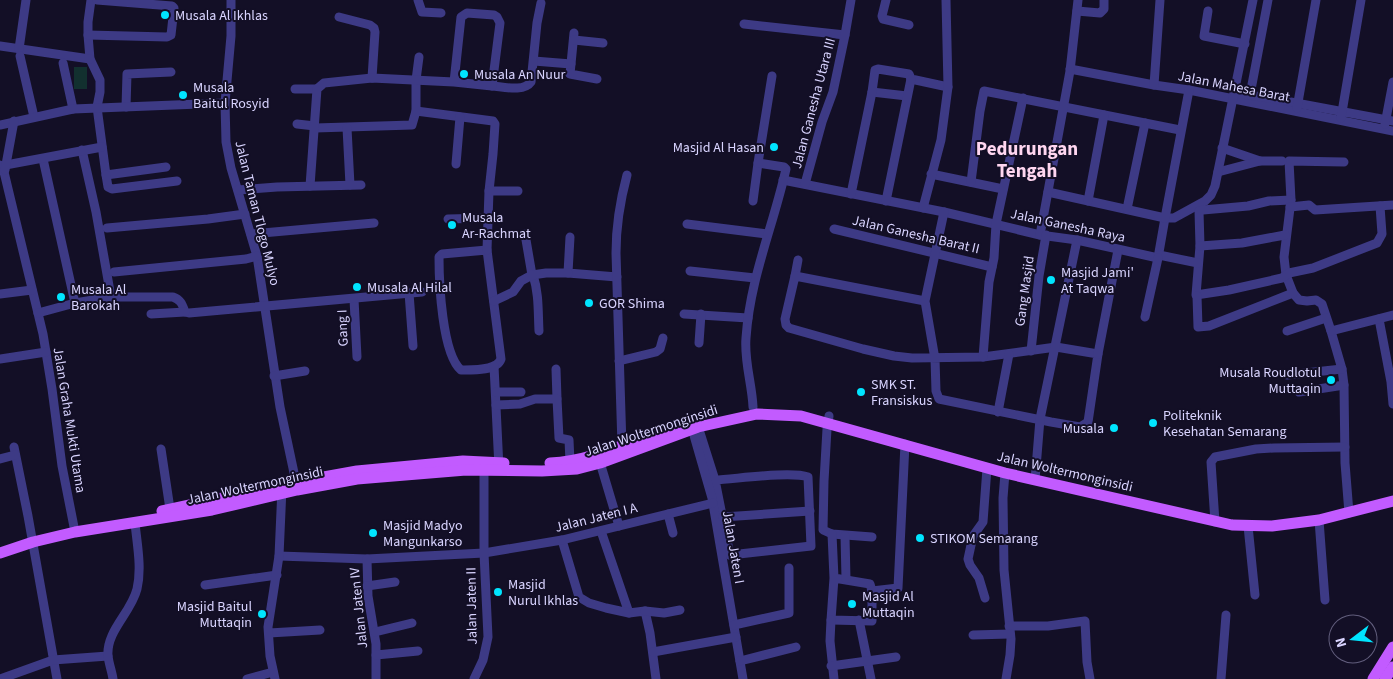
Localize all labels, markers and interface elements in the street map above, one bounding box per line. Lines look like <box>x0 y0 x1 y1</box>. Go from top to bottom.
place label: Musala Al Ikhlas <box>175 6 268 26</box>
marker: Musala Al Ikhlas <box>159 9 171 21</box>
street label: Jalan Ganesha Utara III <box>787 36 841 171</box>
place label: Musala An Nuur <box>474 65 565 85</box>
street label: Jalan Mahesa Barat <box>1176 66 1292 108</box>
marker: Musala An Nuur <box>458 68 470 80</box>
place label: Musala Baitul Rosyid <box>193 78 269 114</box>
marker: Musala Baitul Rosyid <box>177 89 189 101</box>
district label: Pedurungan Tengah <box>976 136 1078 185</box>
place label: Masjid Al Hasan <box>673 138 764 158</box>
street label: Jalan Taman Tlogo Mulyo <box>229 139 285 288</box>
marker: Masjid Al Hasan <box>768 141 780 153</box>
street label: Jalan Ganesha Raya <box>1009 204 1127 248</box>
place label: Musala Ar-Rachmat <box>462 208 531 244</box>
street label: Jalan Ganesha Barat II <box>850 211 981 259</box>
marker: Musala Ar-Rachmat <box>446 219 458 231</box>
street label: Gang Masjid <box>1010 255 1040 328</box>
place label: Masjid Jami' At Taqwa <box>1061 263 1134 299</box>
marker: Masjid Jami' At Taqwa <box>1045 274 1057 286</box>
place label: Musala Al Hilal <box>367 278 452 298</box>
place label: Musala Al Barokah <box>71 280 127 316</box>
marker: Musala Al Hilal <box>351 281 363 293</box>
marker: Musala Al Barokah <box>55 291 67 303</box>
place label: GOR Shima <box>599 294 665 314</box>
marker: GOR Shima <box>583 297 595 309</box>
street label: Gang I <box>332 309 354 347</box>
street label: Jalan Graha Mukti Utama <box>48 346 90 494</box>
place label: Musala Roudlotul Muttaqin <box>1219 363 1321 399</box>
marker: Musala Roudlotul Muttaqin <box>1325 374 1337 386</box>
place label: SMK ST. Fransiskus <box>871 375 932 411</box>
marker: SMK ST. Fransiskus <box>855 386 867 398</box>
street label: Jalan Woltermonginsidi <box>582 400 720 462</box>
place label: Politeknik Kesehatan Semarang <box>1163 406 1287 442</box>
marker: Politeknik Kesehatan Semarang <box>1147 417 1159 429</box>
place label: Musala <box>1063 419 1104 439</box>
marker: Musala <box>1108 422 1120 434</box>
street label: Jalan Woltermonginsidi <box>995 447 1135 497</box>
street label: Jalan Woltermonginsidi <box>185 462 325 510</box>
street label: Jalan Jaten I A <box>553 498 640 538</box>
street label: Jalan Jaten I <box>717 509 749 585</box>
place label: Masjid Madyo Mangunkarso <box>383 516 463 552</box>
marker: Masjid Madyo Mangunkarso <box>367 527 379 539</box>
place label: STIKOM Semarang <box>930 529 1038 549</box>
marker: STIKOM Semarang <box>914 532 926 544</box>
street label: Jalan Jaten IV <box>345 566 373 649</box>
street label: Jalan Jaten II <box>461 567 483 645</box>
place label: Masjid Nurul Ikhlas <box>508 575 578 611</box>
marker: Masjid Nurul Ikhlas <box>492 586 504 598</box>
place label: Masjid Al Muttaqin <box>862 587 915 623</box>
place label: Masjid Baitul Muttaqin <box>177 597 252 633</box>
marker: Masjid Al Muttaqin <box>846 598 858 610</box>
marker: Masjid Baitul Muttaqin <box>256 608 268 620</box>
north arrow <box>1328 614 1378 664</box>
text: N <box>1331 635 1352 650</box>

